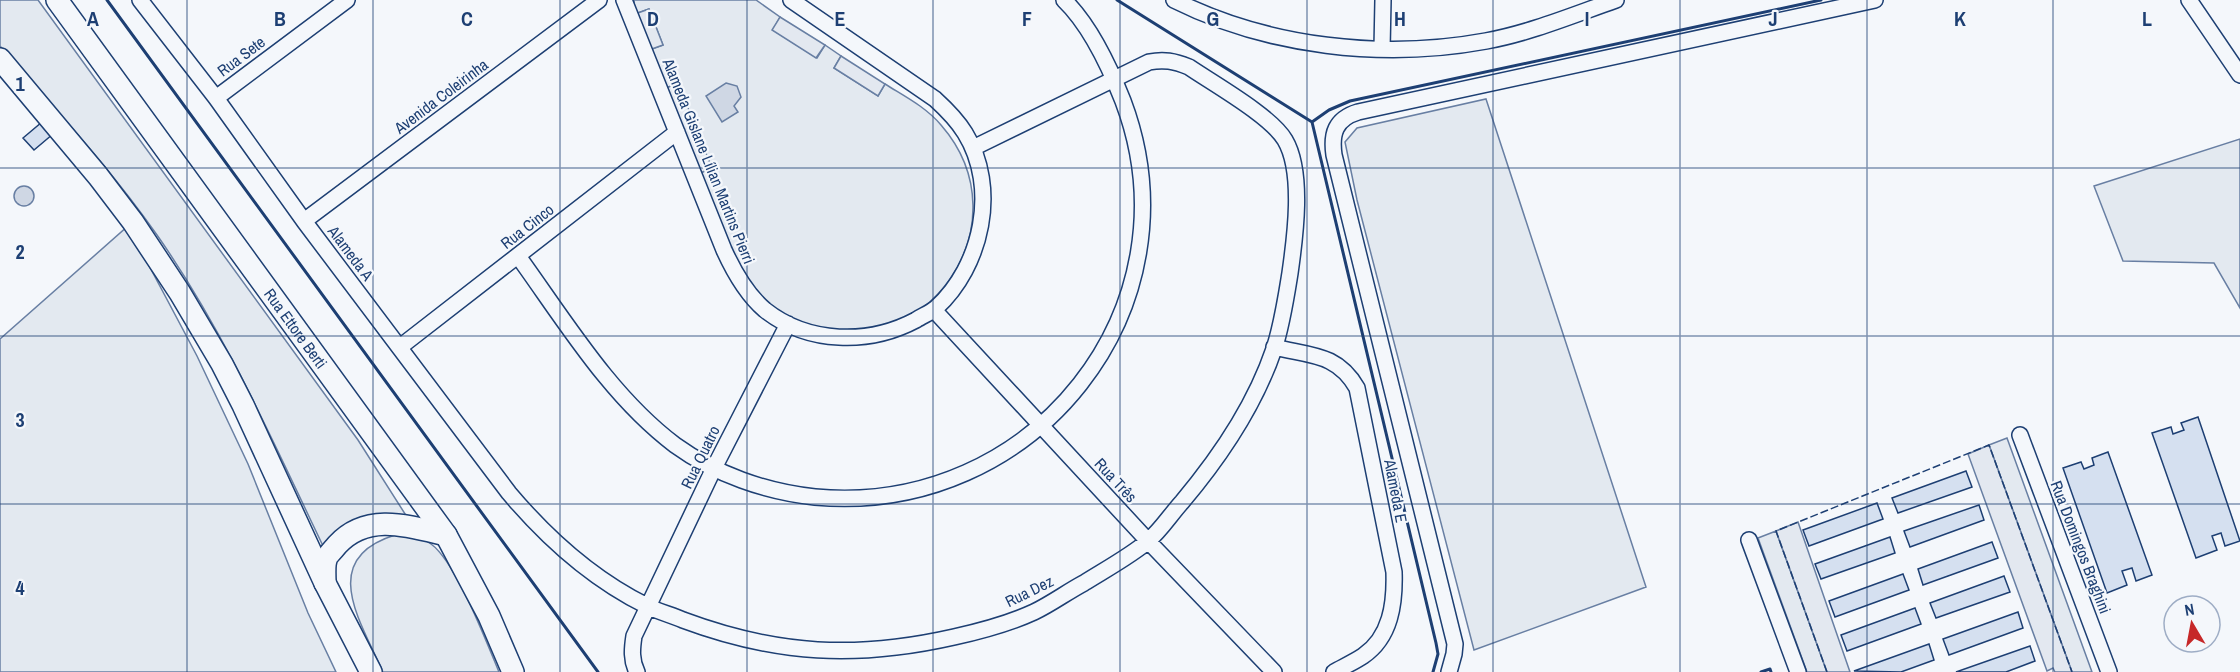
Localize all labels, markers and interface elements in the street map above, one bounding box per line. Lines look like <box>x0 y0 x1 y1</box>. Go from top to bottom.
text: A <box>87 5 99 32</box>
text: B <box>274 5 286 32</box>
text: C <box>461 5 473 32</box>
text: D <box>647 5 659 32</box>
text: E <box>835 5 846 32</box>
text: F <box>1022 5 1032 32</box>
text: G <box>1207 5 1219 32</box>
text: H <box>1394 5 1406 32</box>
text: I <box>1585 5 1589 32</box>
text: J <box>1768 5 1778 32</box>
text: K <box>1954 5 1966 32</box>
text: L <box>2142 5 2152 32</box>
street label: Rua Sete <box>213 31 269 81</box>
street label: Avenida Coleirinha <box>389 53 493 139</box>
street label: Alameda Gislane Lílian Martins Pierri <box>657 54 760 267</box>
text: 1 <box>15 70 25 97</box>
street label: Rua Cinco <box>496 198 558 254</box>
street label: Alameda A <box>323 220 379 285</box>
text: 2 <box>15 238 25 265</box>
street label: Rua Ettore Berti <box>259 284 332 373</box>
text: 3 <box>15 406 25 433</box>
street label: Rua Quatro <box>675 422 725 492</box>
street label: Rua Três <box>1090 453 1142 507</box>
street label: Alameda E <box>1379 456 1413 525</box>
street label: Rua Domingos Braghini <box>2046 477 2116 617</box>
street label: Rua Dez <box>1001 570 1057 612</box>
text: 4 <box>15 574 25 601</box>
north arrow <box>2162 594 2222 654</box>
text: N <box>2183 598 2196 621</box>

